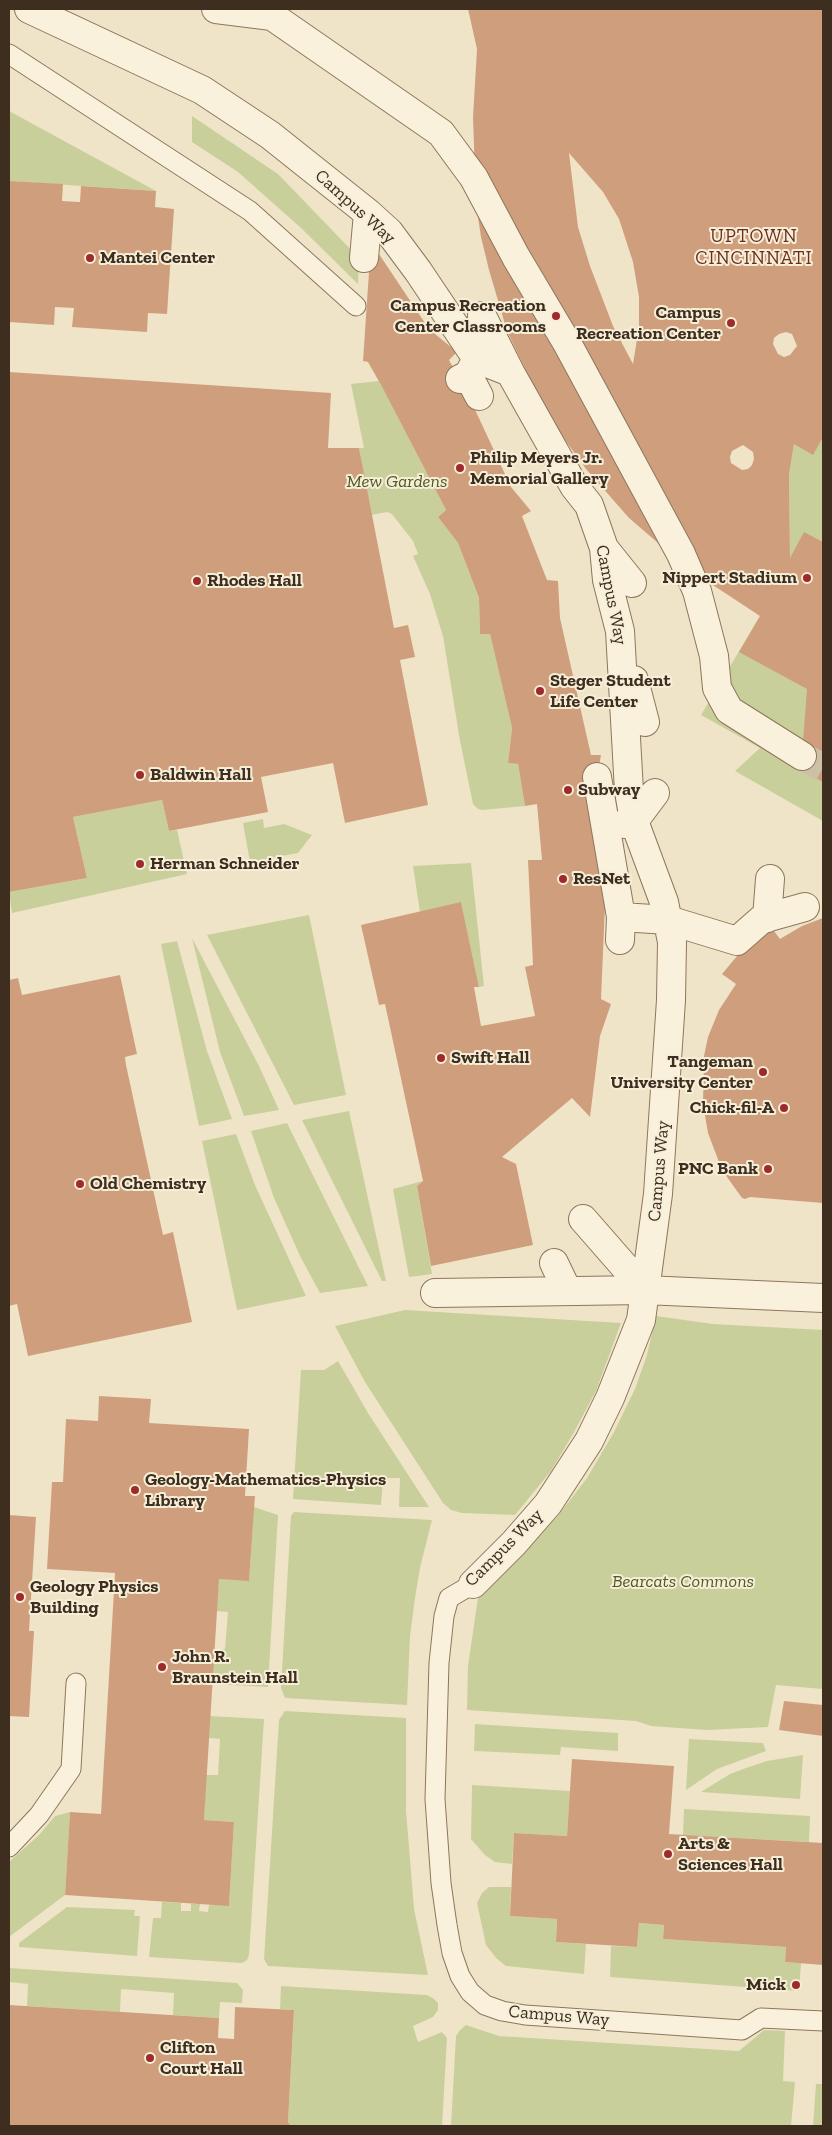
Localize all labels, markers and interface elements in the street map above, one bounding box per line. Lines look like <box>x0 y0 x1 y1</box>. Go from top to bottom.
street label: Campus Way <box>310 165 400 249</box>
district label: UPTOWN CINCINNATI <box>694 226 814 270</box>
place label: Mantei Center <box>100 247 215 269</box>
marker: Mantei Center <box>84 252 96 264</box>
place label: Campus Recreation Center Classrooms <box>390 295 546 338</box>
place label: Campus Recreation Center <box>576 302 721 344</box>
marker: Campus Recreation Center Classrooms <box>550 310 562 322</box>
marker: Campus Recreation Center <box>725 317 737 329</box>
place label: Philip Meyers Jr. Memorial Gallery <box>470 447 608 489</box>
marker: Philip Meyers Jr. Memorial Gallery <box>454 462 466 474</box>
park label: Mew Gardens <box>347 471 447 493</box>
street label: Campus Way <box>591 543 631 647</box>
place label: Nippert Stadium <box>662 567 797 589</box>
place label: Rhodes Hall <box>207 570 302 592</box>
marker: Nippert Stadium <box>801 572 813 584</box>
marker: Rhodes Hall <box>191 575 203 587</box>
place label: Steger Student Life Center <box>550 670 671 712</box>
marker: Steger Student Life Center <box>534 685 546 697</box>
place label: Baldwin Hall <box>150 764 252 786</box>
marker: Baldwin Hall <box>134 769 146 781</box>
place label: Subway <box>578 779 640 801</box>
marker: Subway <box>562 784 574 796</box>
place label: Herman Schneider <box>150 853 300 875</box>
marker: Herman Schneider <box>134 858 146 870</box>
place label: ResNet <box>573 868 630 890</box>
marker: ResNet <box>557 873 569 885</box>
place label: Swift Hall <box>451 1047 530 1069</box>
place label: Tangeman University Center <box>611 1051 753 1094</box>
marker: Swift Hall <box>435 1052 447 1064</box>
marker: Tangeman University Center <box>757 1066 769 1078</box>
place label: Chick-fil-A <box>690 1097 774 1119</box>
marker: Chick-fil-A <box>778 1102 790 1114</box>
street label: Campus Way <box>644 1120 674 1222</box>
place label: PNC Bank <box>678 1158 758 1180</box>
marker: PNC Bank <box>762 1163 774 1175</box>
place label: Old Chemistry <box>90 1173 206 1195</box>
marker: Old Chemistry <box>74 1178 86 1190</box>
place label: Geology-Mathematics-Physics Library <box>145 1469 386 1512</box>
marker: Geology-Mathematics-Physics Library <box>129 1484 141 1496</box>
street label: Campus Way <box>461 1505 547 1591</box>
park label: Bearcats Commons <box>612 1571 754 1593</box>
place label: Geology Physics Building <box>30 1576 159 1618</box>
marker: Geology Physics Building <box>14 1591 26 1603</box>
place label: John R. Braunstein Hall <box>172 1646 298 1688</box>
marker: John R. Braunstein Hall <box>156 1661 168 1673</box>
place label: Arts & Sciences Hall <box>678 1833 783 1876</box>
marker: Arts & Sciences Hall <box>662 1848 674 1860</box>
place label: Mick <box>746 1974 786 1996</box>
marker: Mick <box>790 1979 802 1991</box>
street label: Campus Way <box>508 2001 610 2031</box>
place label: Clifton Court Hall <box>160 2037 243 2080</box>
marker: Clifton Court Hall <box>144 2052 156 2064</box>

